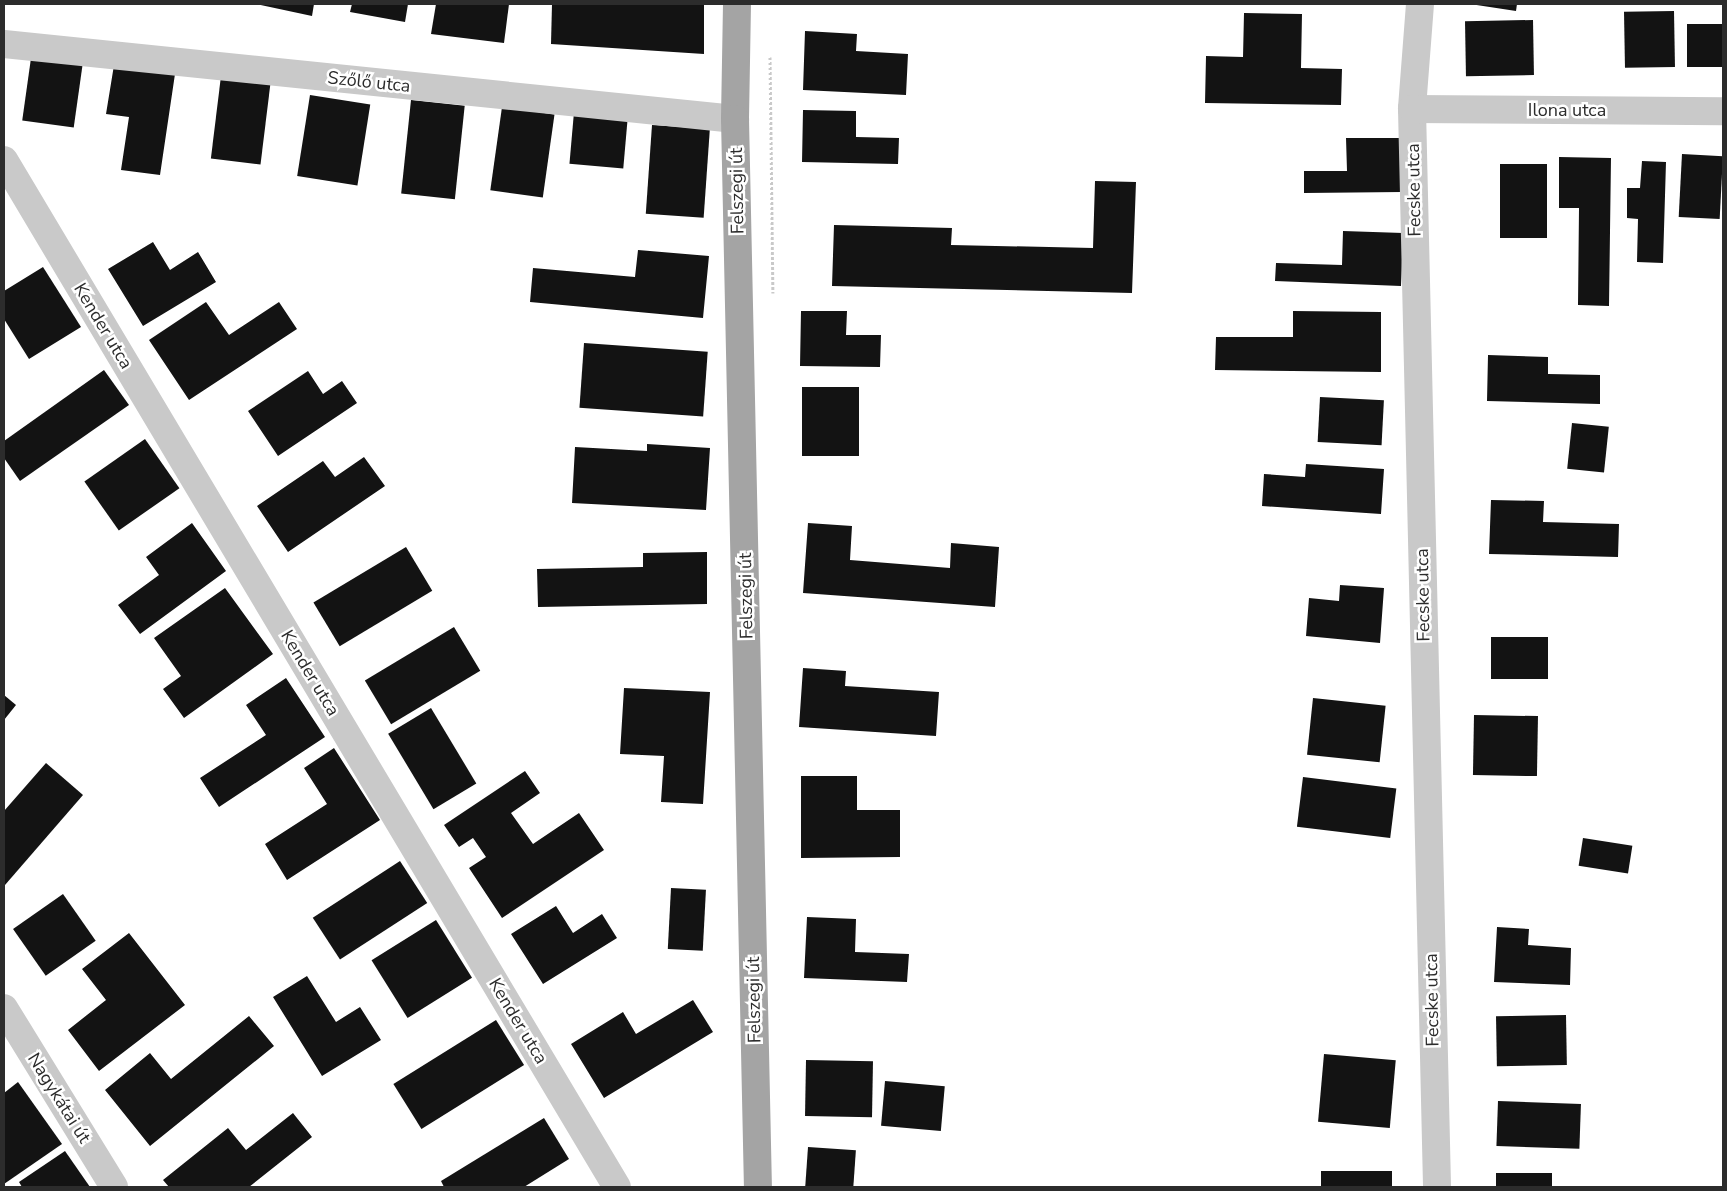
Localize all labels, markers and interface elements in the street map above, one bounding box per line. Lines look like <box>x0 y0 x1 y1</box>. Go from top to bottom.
street label: Szőlő utca <box>326 67 412 97</box>
street label: Ilona utca <box>1528 99 1606 121</box>
street label: Fecske utca <box>1402 143 1426 237</box>
street label: Felszegi út <box>725 148 749 234</box>
street label: Kender utca <box>69 279 137 373</box>
street label: Fecske utca <box>1411 548 1435 642</box>
street label: Felszegi út <box>734 553 758 639</box>
street label: Kender utca <box>276 626 344 720</box>
street label: Fecske utca <box>1420 953 1444 1047</box>
street label: Felszegi út <box>742 957 766 1043</box>
street label: Kender utca <box>484 974 552 1068</box>
street label: Nagykátai út <box>23 1049 95 1147</box>

